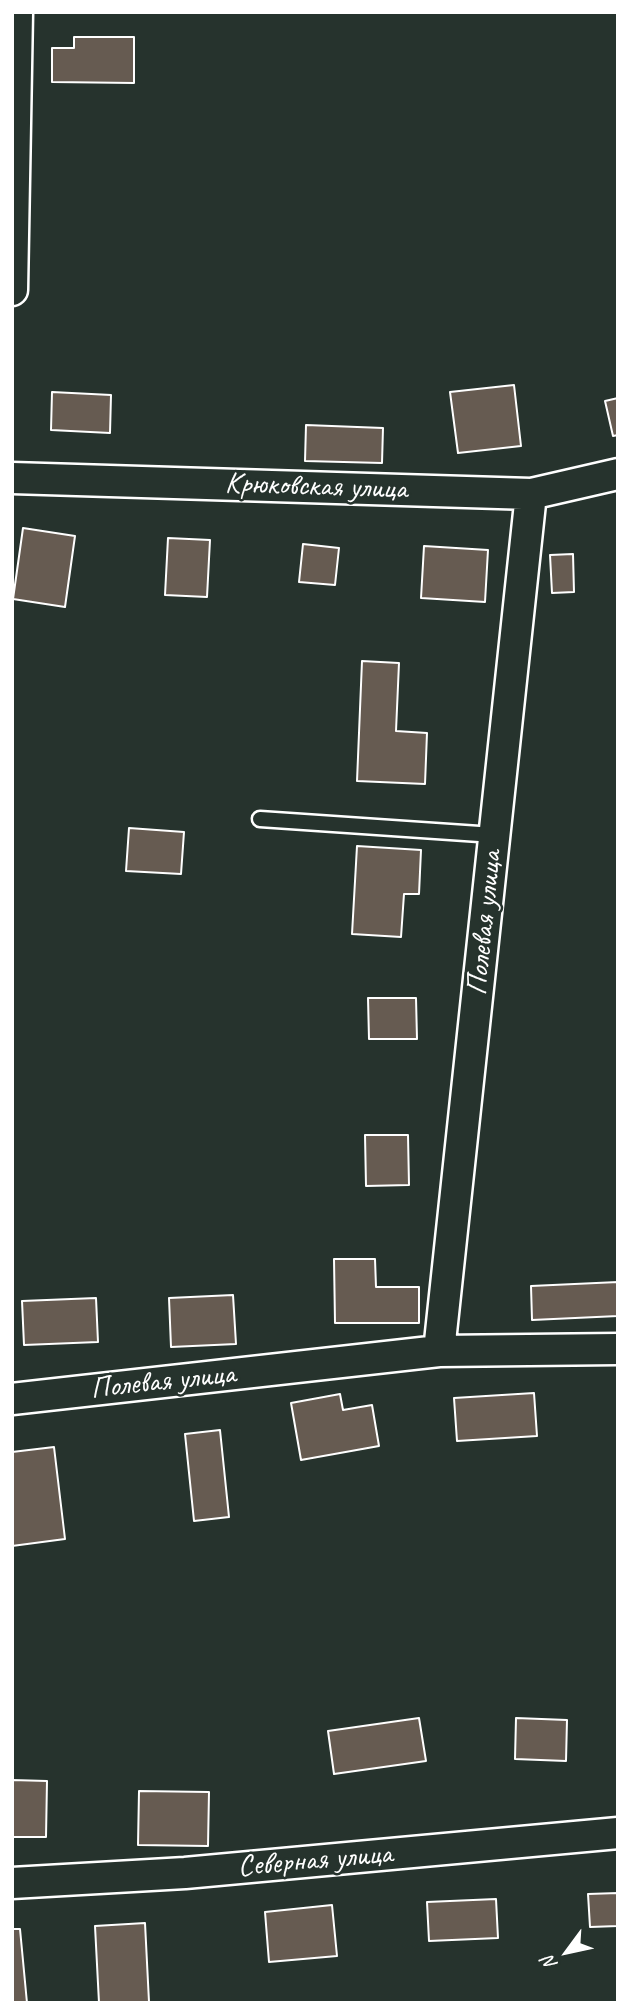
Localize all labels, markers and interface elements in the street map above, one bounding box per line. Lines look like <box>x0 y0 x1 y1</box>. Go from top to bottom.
street label: Крюковская улица <box>224 466 408 508</box>
street label: Полевая улица <box>460 849 510 997</box>
street label: Полевая улица <box>89 1357 237 1407</box>
street label: Северная улица <box>236 1836 394 1886</box>
north arrow <box>532 1917 602 1987</box>
text: N <box>536 1952 563 1975</box>

